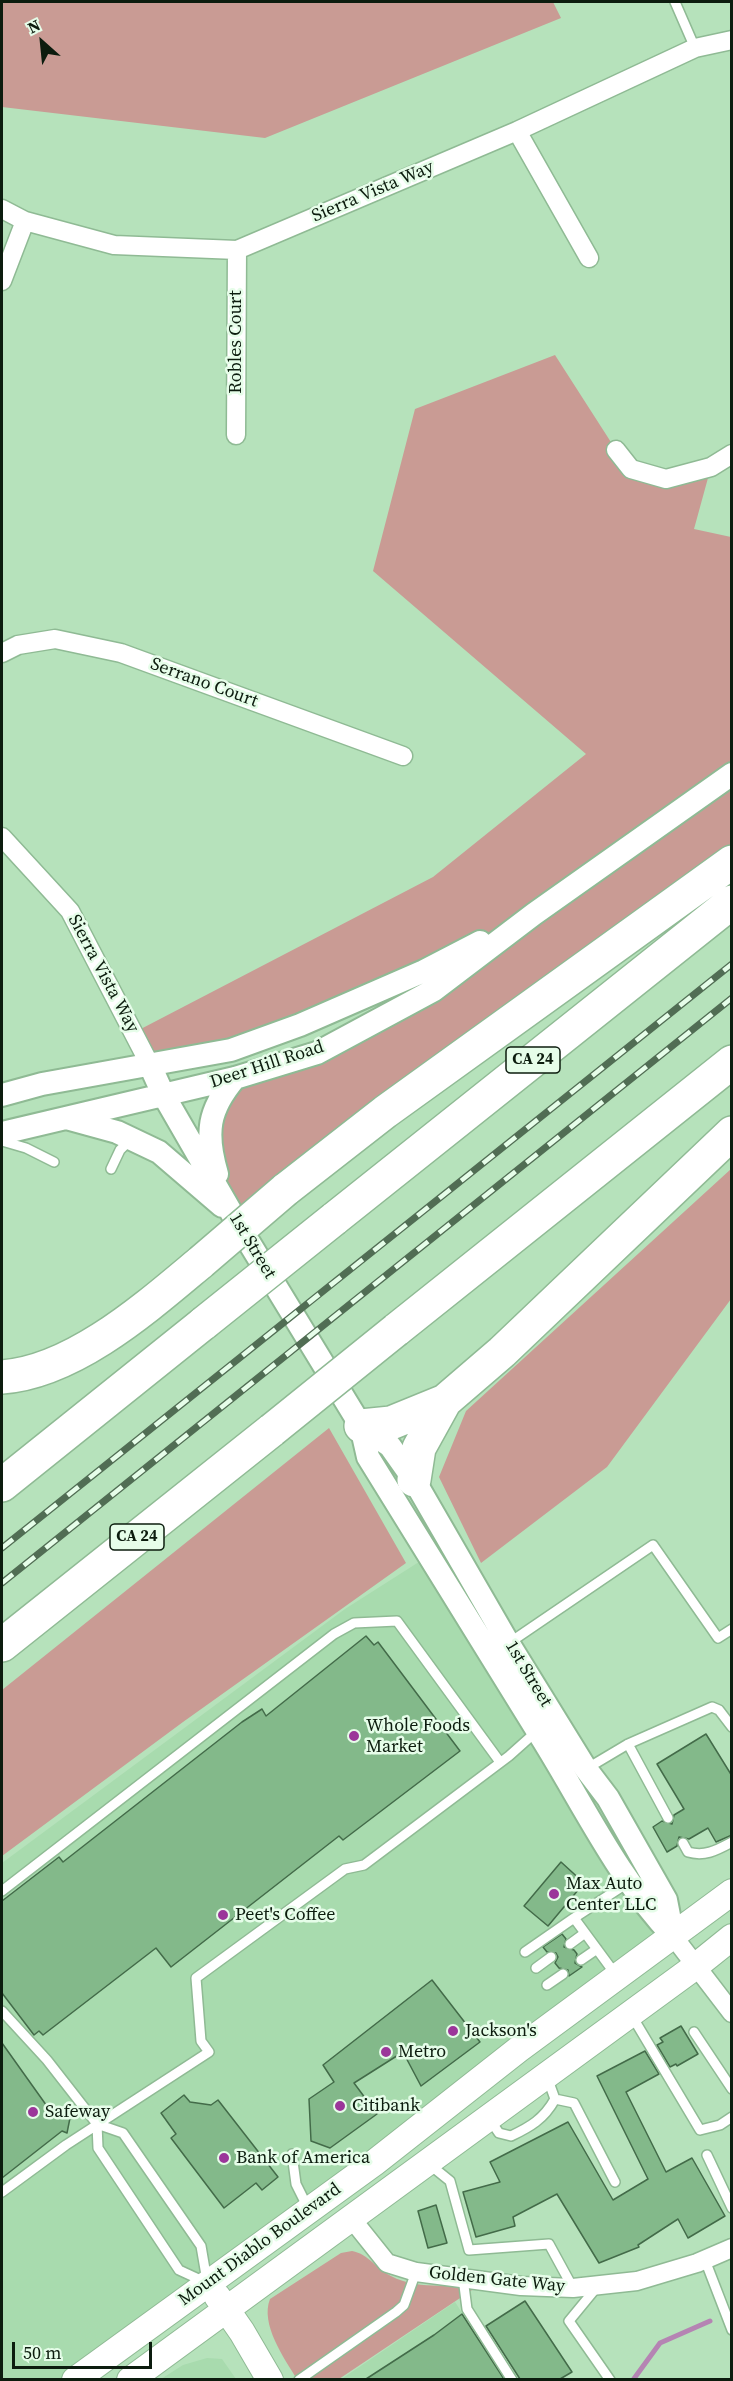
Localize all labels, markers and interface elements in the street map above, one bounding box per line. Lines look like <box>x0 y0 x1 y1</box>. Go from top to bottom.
north arrow <box>12 12 72 72</box>
text: N <box>24 14 44 38</box>
street label: Sierra Vista Way <box>309 157 437 227</box>
street label: Robles Court <box>225 290 247 394</box>
street label: Serrano Court <box>147 654 261 712</box>
street label: Sierra Vista Way <box>63 911 143 1037</box>
street label: Deer Hill Road <box>207 1036 327 1094</box>
road number: CA 24 <box>506 1047 560 1073</box>
street label: 1st Street <box>224 1209 280 1283</box>
road number: CA 24 <box>110 1524 164 1550</box>
street label: 1st Street <box>500 1637 556 1711</box>
place label: Whole Foods Market <box>366 1715 470 1758</box>
marker: Whole Foods Market <box>347 1729 361 1743</box>
place label: Max Auto Center LLC <box>566 1873 656 1916</box>
marker: Max Auto Center LLC <box>547 1887 561 1901</box>
place label: Peet's Coffee <box>235 1904 336 1926</box>
marker: Peet's Coffee <box>216 1908 230 1922</box>
place label: Jackson's <box>465 2020 537 2042</box>
marker: Jackson's <box>446 2024 460 2038</box>
place label: Metro <box>398 2041 446 2063</box>
marker: Metro <box>379 2045 393 2059</box>
place label: Citibank <box>352 2095 420 2117</box>
marker: Citibank <box>333 2099 347 2113</box>
place label: Safeway <box>45 2101 110 2123</box>
marker: Safeway <box>26 2105 40 2119</box>
place label: Bank of America <box>236 2147 370 2169</box>
marker: Bank of America <box>217 2151 231 2165</box>
street label: Mount Diablo Boulevard <box>175 2179 345 2311</box>
street label: Golden Gate Way <box>428 2262 566 2298</box>
scale bar <box>15 2330 154 2368</box>
text: 50 m <box>23 2340 61 2365</box>

